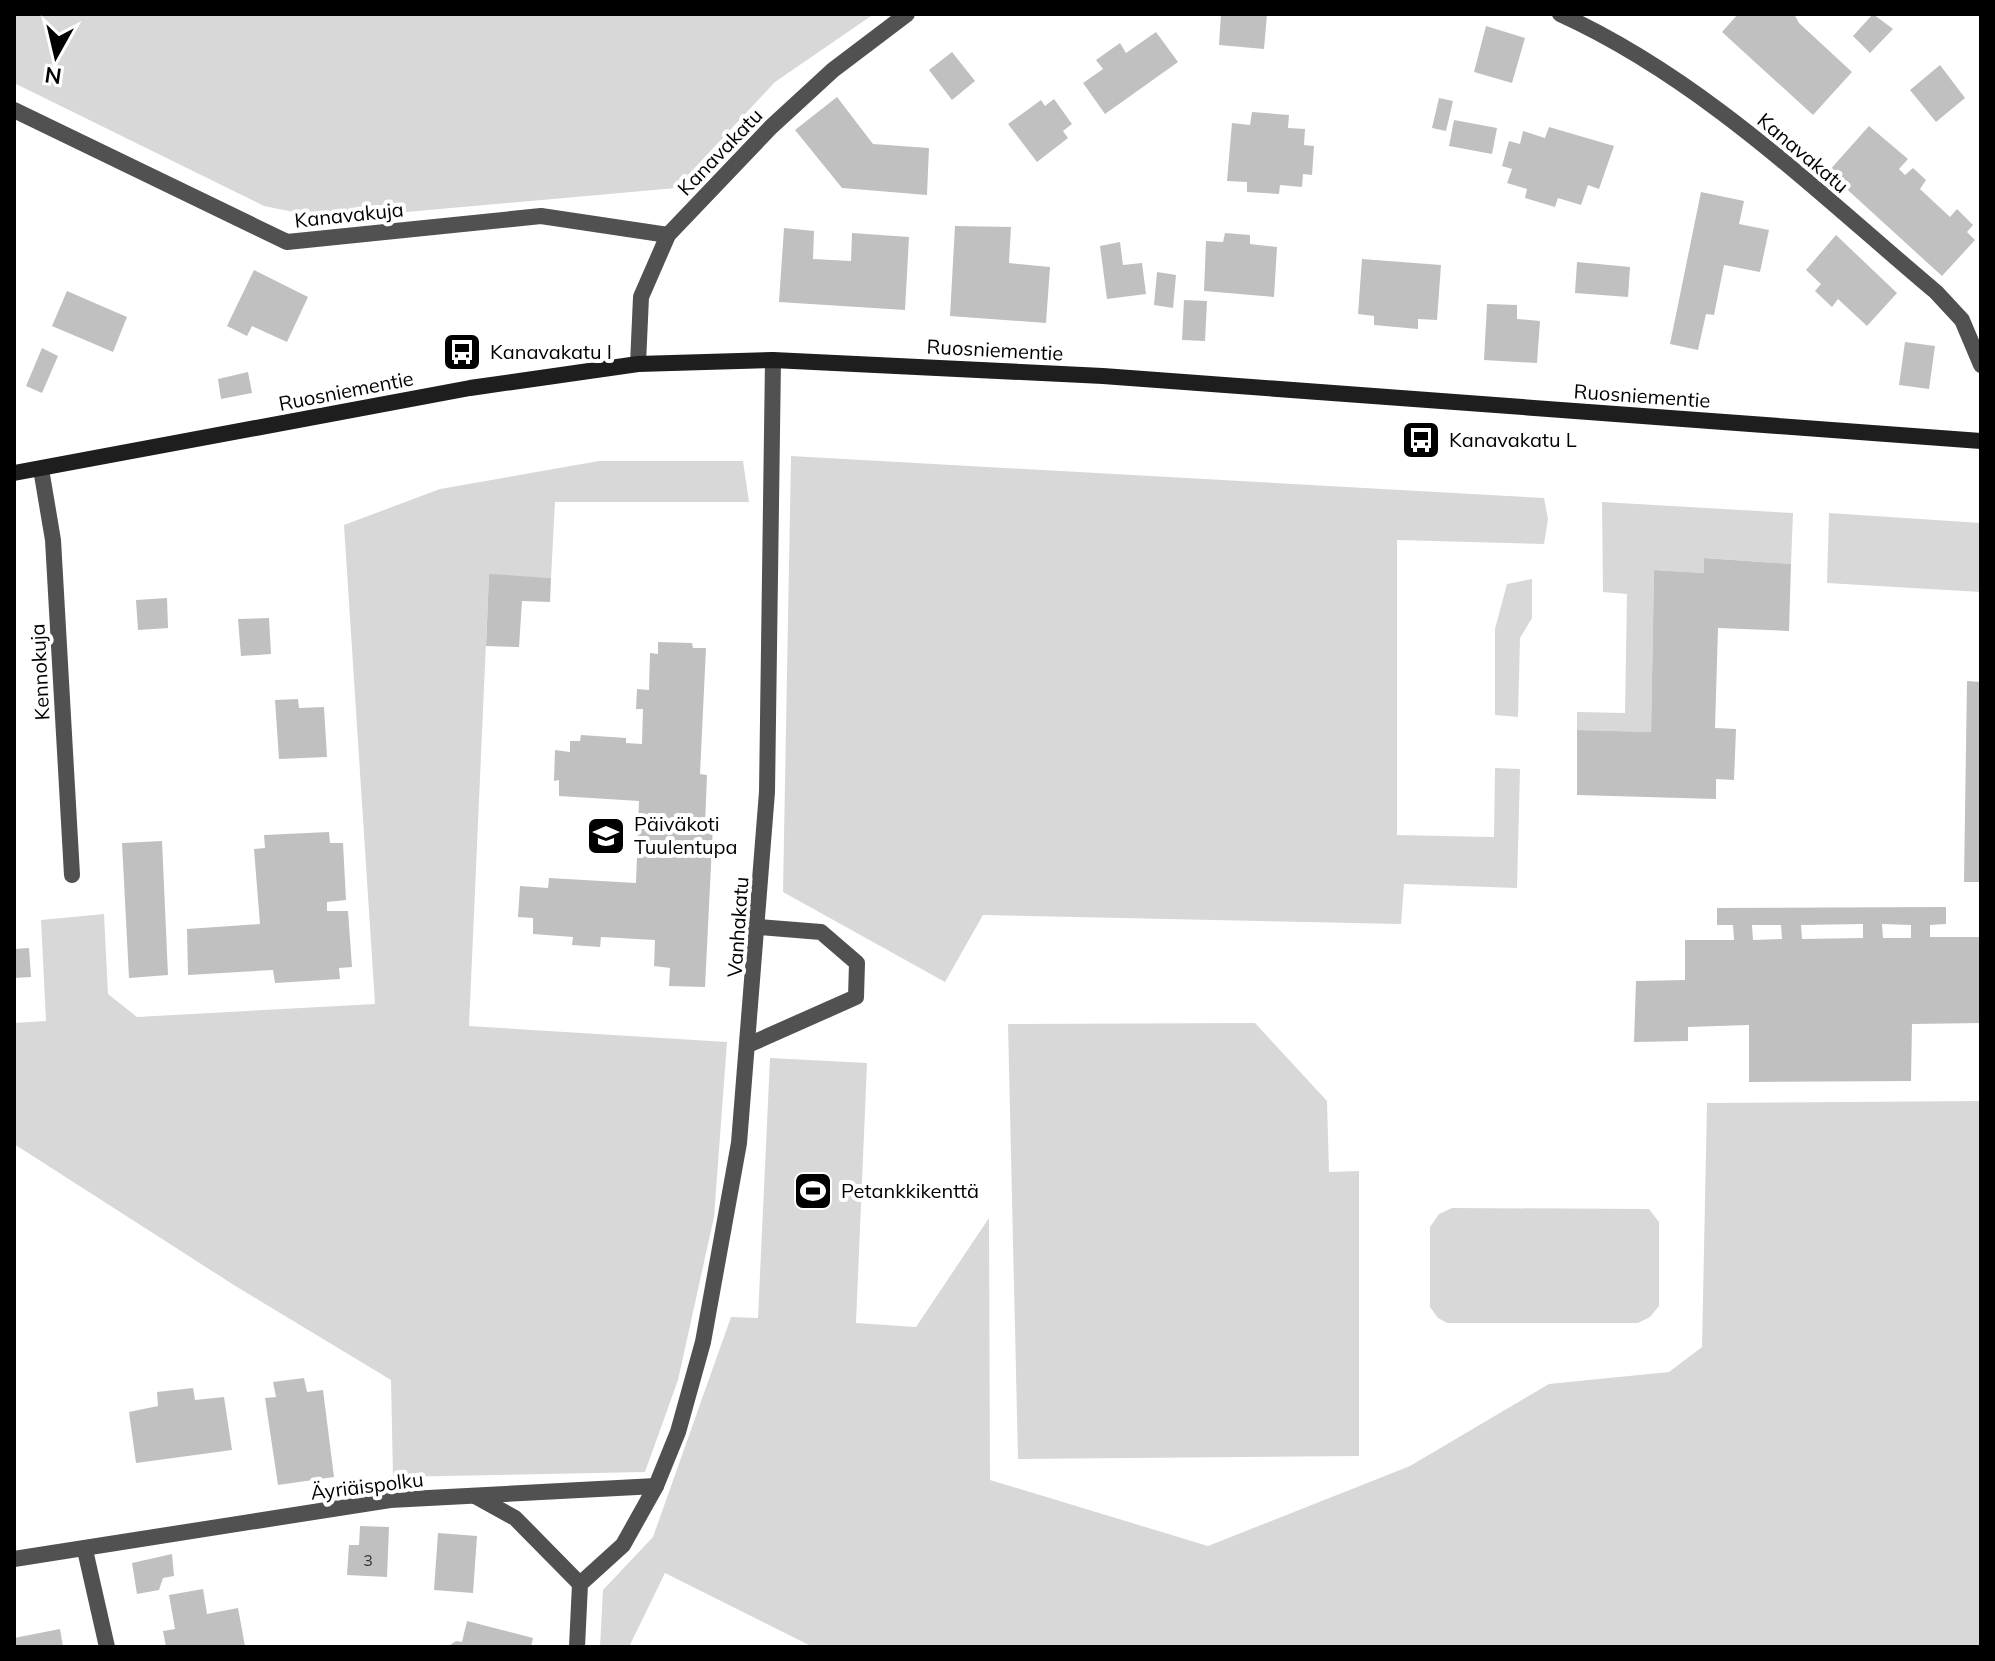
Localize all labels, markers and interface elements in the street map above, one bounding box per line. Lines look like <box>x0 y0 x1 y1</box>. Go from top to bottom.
north arrow <box>16 16 96 96</box>
text: N <box>43 61 63 91</box>
street label: Kanavakatu <box>672 103 767 200</box>
street label: Kanavakatu <box>1753 107 1854 198</box>
street label: Kanavakuja <box>293 196 405 233</box>
bus stop icon: Kanavakatu I <box>441 331 483 373</box>
street label: Ruosniementie <box>926 333 1064 366</box>
place label: Kanavakatu I <box>490 339 612 364</box>
street label: Ruosniementie <box>276 365 415 416</box>
street label: Ruosniementie <box>1573 378 1711 413</box>
bus stop icon: Kanavakatu L <box>1400 419 1442 461</box>
place label: Kanavakatu L <box>1449 427 1577 452</box>
street label: Kennokuja <box>24 623 55 721</box>
place label: Päiväkoti Tuulentupa <box>634 811 738 859</box>
school or university icon: Päiväkoti Tuulentupa <box>585 815 627 857</box>
street label: Vanhakatu <box>722 876 753 978</box>
sports icon: Petankkikenttä <box>792 1170 834 1212</box>
place label: Petankkikenttä <box>841 1178 979 1203</box>
street label: Äyriäispolku <box>309 1466 425 1505</box>
house number: 3 <box>363 1550 373 1570</box>

